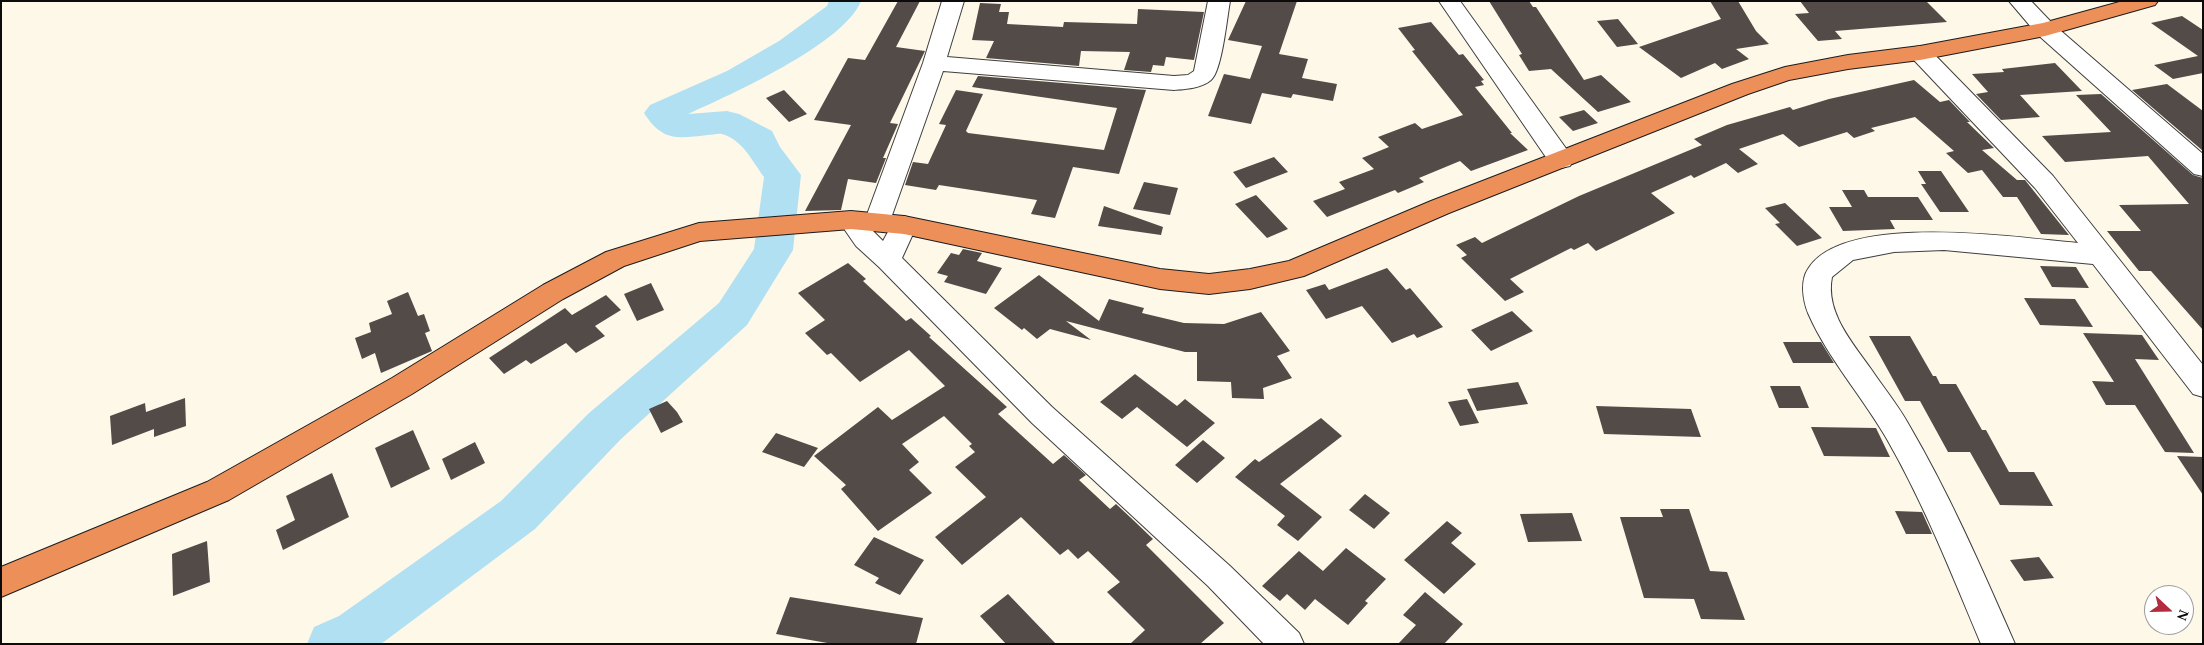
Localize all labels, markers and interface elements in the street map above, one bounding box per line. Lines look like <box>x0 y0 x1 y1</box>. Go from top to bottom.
north arrow <box>2144 585 2194 635</box>
text: N <box>2174 608 2191 623</box>

